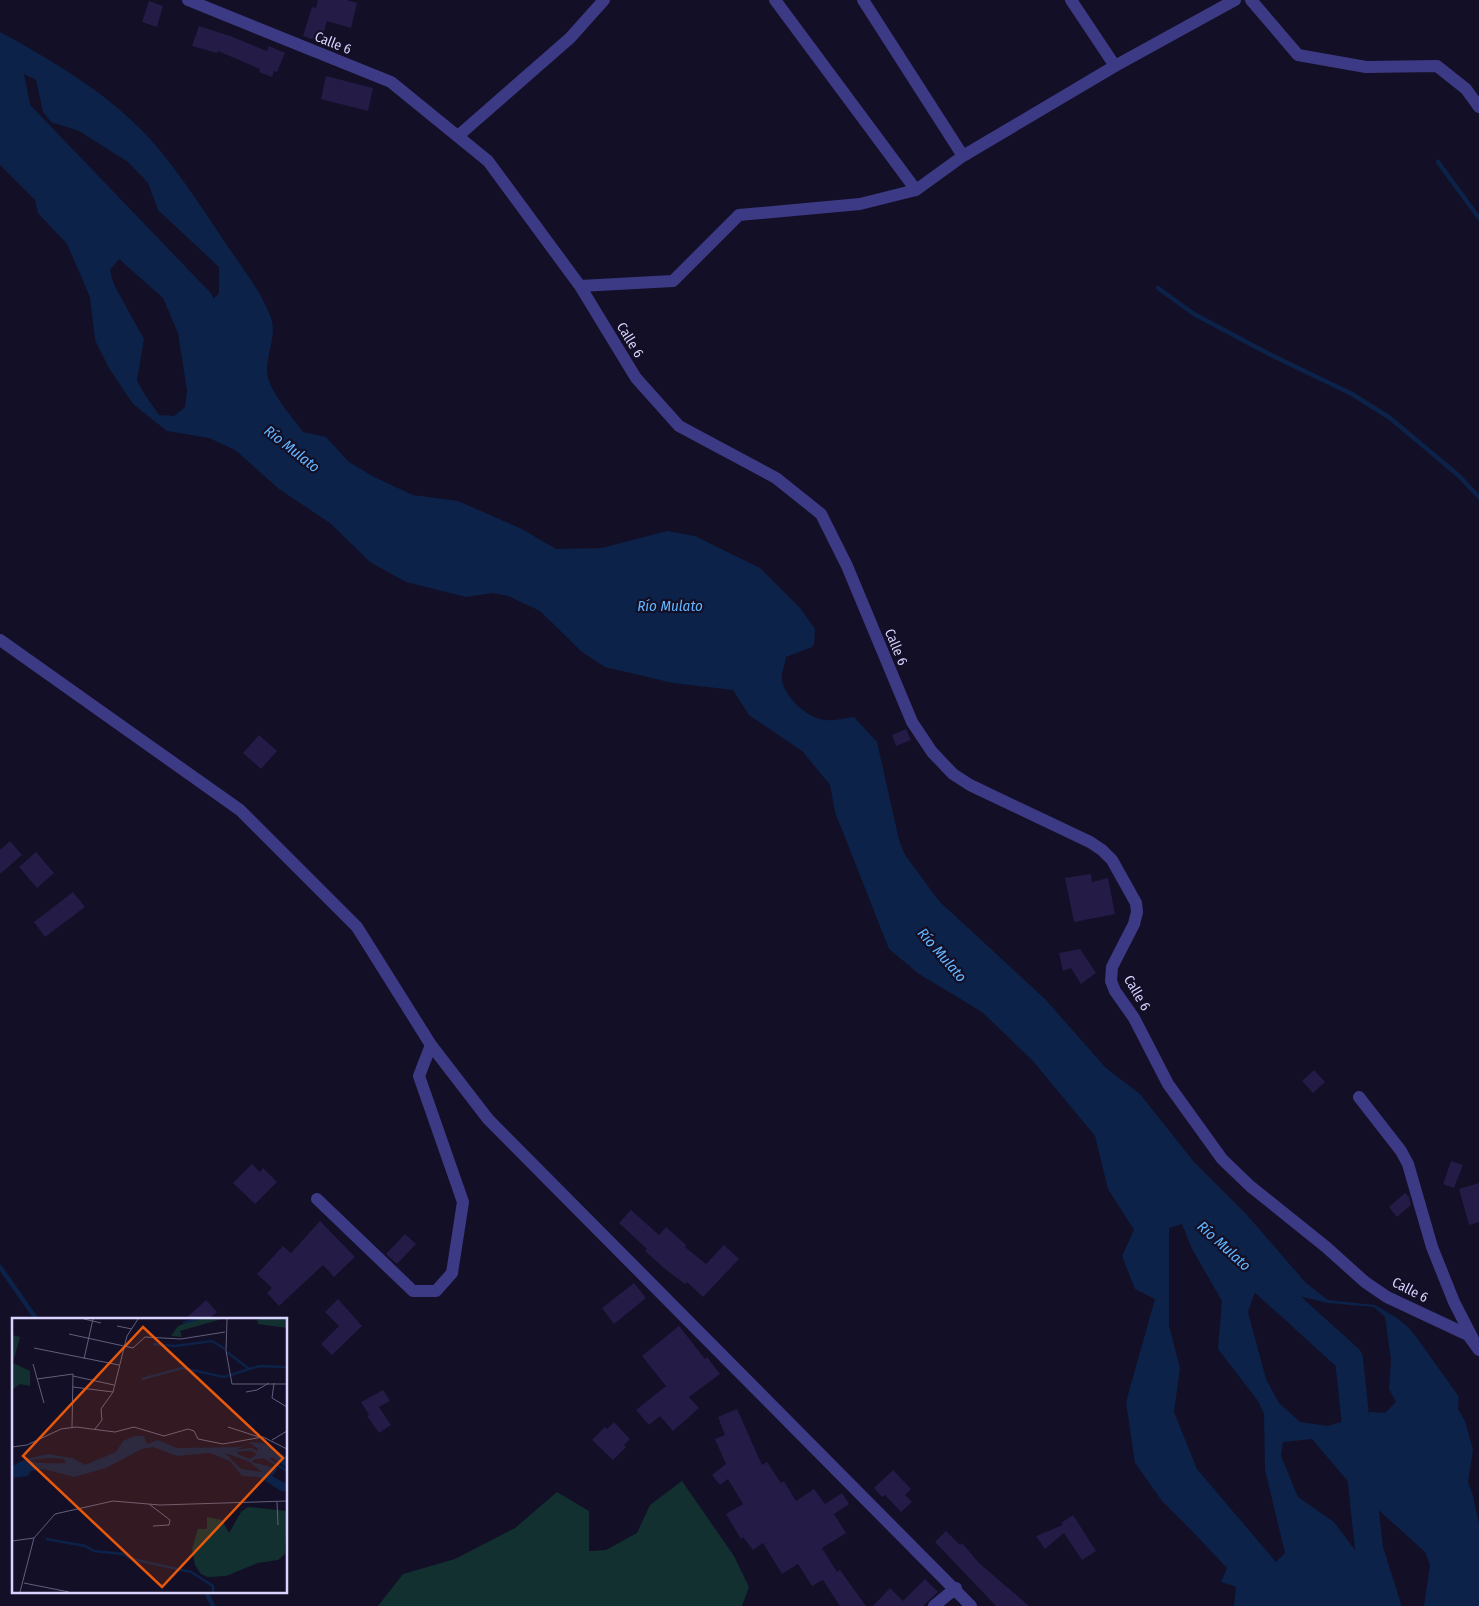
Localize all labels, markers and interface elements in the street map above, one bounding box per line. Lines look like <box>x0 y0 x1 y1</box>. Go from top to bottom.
street label: Calle 6 <box>312 28 354 58</box>
street label: Calle 6 <box>613 319 647 361</box>
water label: Río Mulato <box>261 422 324 476</box>
water label: Río Mulato <box>637 597 703 615</box>
street label: Calle 6 <box>881 626 911 668</box>
water label: Río Mulato <box>914 924 970 986</box>
street label: Calle 6 <box>1120 972 1154 1014</box>
water label: Río Mulato <box>1194 1217 1255 1275</box>
street label: Calle 6 <box>1389 1274 1431 1306</box>
inset map <box>12 1318 288 1594</box>

